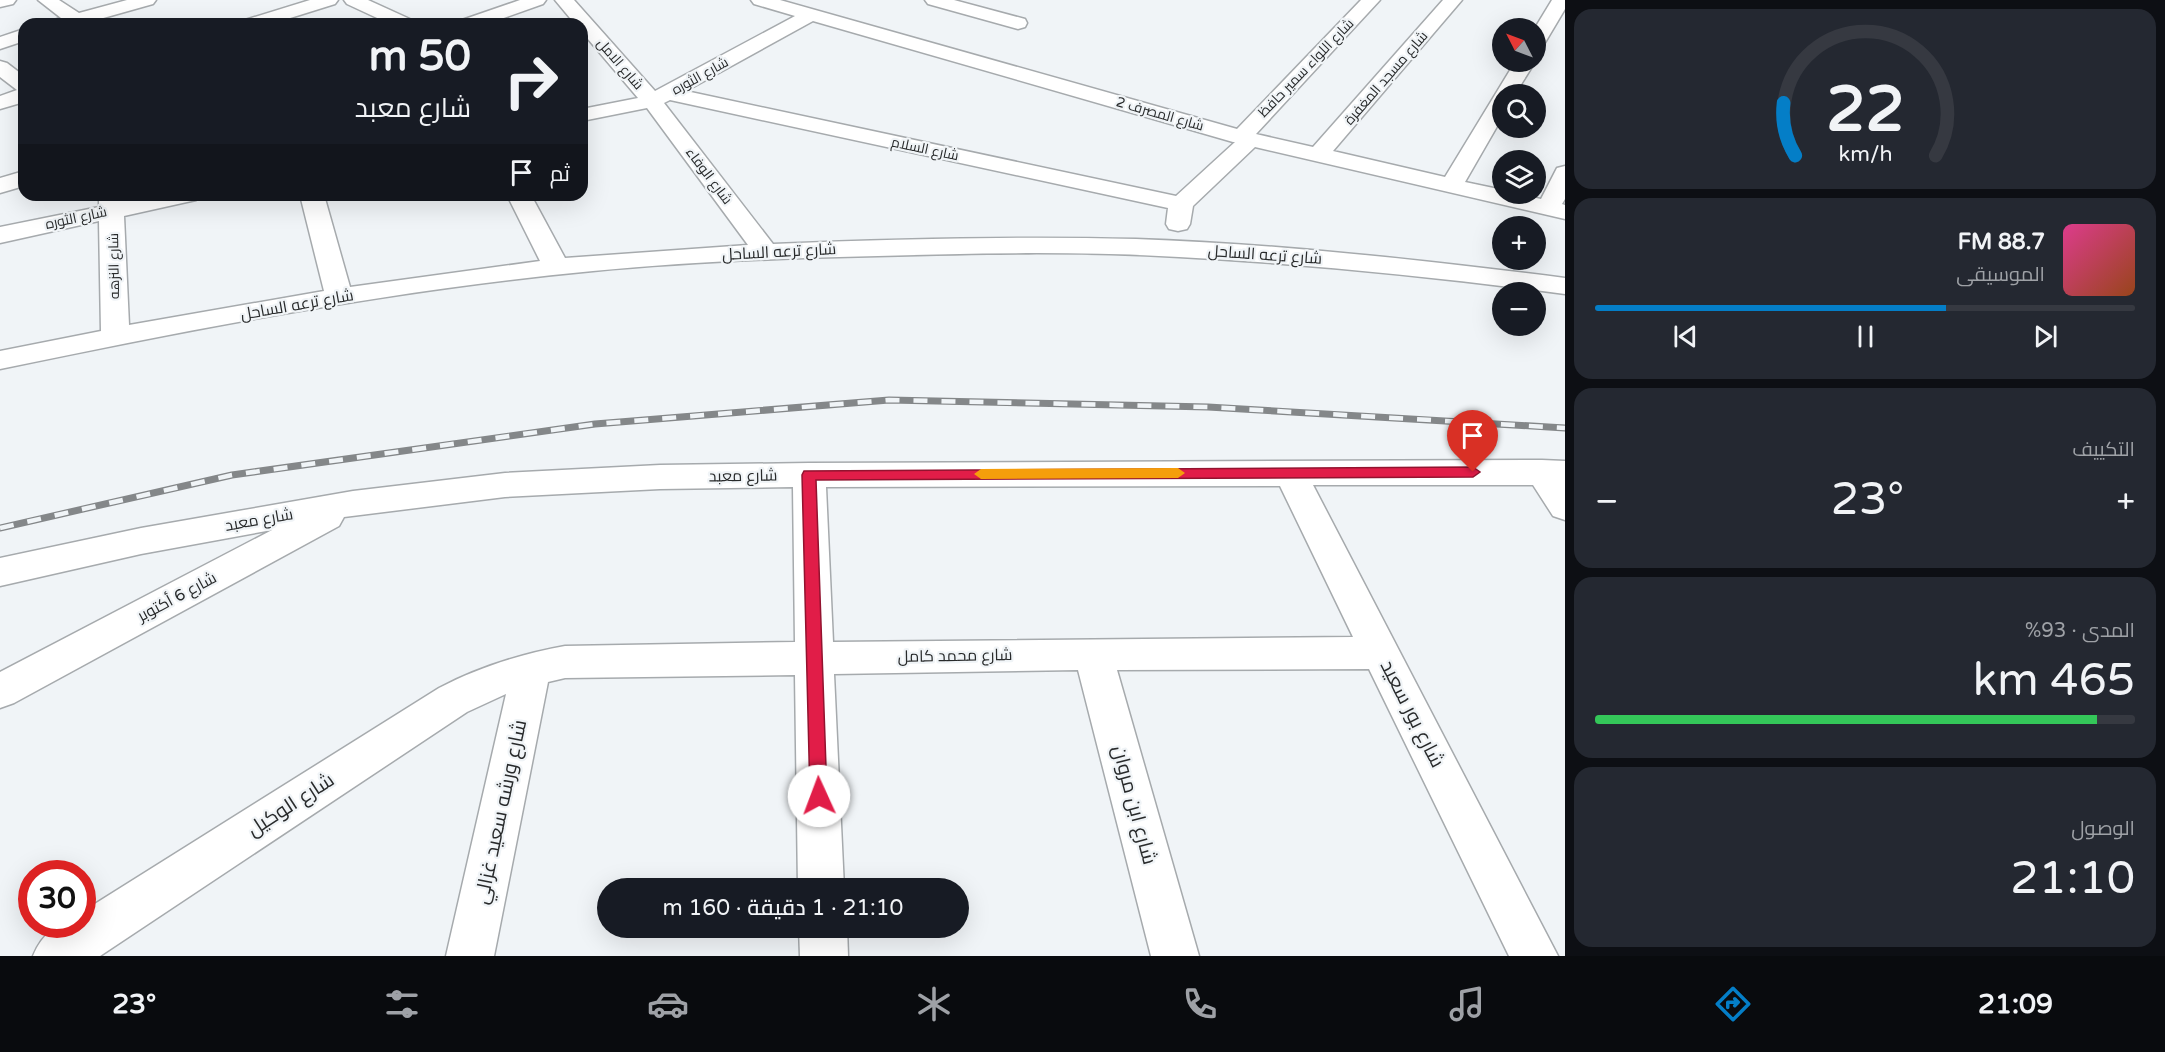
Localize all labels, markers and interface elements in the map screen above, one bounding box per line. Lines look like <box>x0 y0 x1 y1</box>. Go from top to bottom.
street label: شارع اللواء سمير حافظ <box>1255 15 1357 121</box>
north arrow <box>1492 18 1546 72</box>
map controls <box>1492 18 1546 336</box>
street label: شارع مسجد المغفرة <box>1341 28 1431 128</box>
text: 50 m <box>369 31 471 82</box>
street label: شارع الامل <box>593 35 647 93</box>
icon: right <box>492 42 570 120</box>
street label: شارع الثوره <box>669 53 731 99</box>
text: 22 <box>1826 73 1904 148</box>
button: search <box>1492 84 1546 138</box>
text: شارع معبد <box>355 92 471 125</box>
street label: شارع المصرف 2 <box>1114 93 1206 135</box>
street label: شارع السلام <box>889 134 960 165</box>
text: km/h <box>1838 142 1892 168</box>
street label: شارع الوفاء <box>682 144 736 208</box>
button: layers <box>1492 150 1546 204</box>
icon: arrive <box>505 156 538 189</box>
text: ثم <box>550 161 570 187</box>
street label: شارع الثوره <box>44 203 108 233</box>
button: + <box>1492 216 1546 270</box>
text: 88.7 FM <box>1958 229 2045 255</box>
street label: شارع النزهه <box>105 233 123 299</box>
street label: شارع ترعه الساحل <box>721 239 837 266</box>
street label: شارع ترعه الساحل <box>1207 241 1323 270</box>
text: الموسيقى <box>1956 263 2045 287</box>
button: − <box>1492 282 1546 336</box>
street label: شارع ترعه الساحل <box>239 285 355 326</box>
icon: previous <box>1669 320 1702 353</box>
icon: pause <box>1849 320 1882 353</box>
icon: next <box>2029 320 2062 353</box>
pin <box>1447 410 1498 472</box>
icon: arrive <box>1456 419 1489 452</box>
text: التكييف <box>2072 438 2135 462</box>
street label: شارع معبد <box>708 465 778 488</box>
text: 23° <box>1831 473 1904 527</box>
text: − <box>1595 482 1619 521</box>
text: + <box>2116 482 2135 521</box>
street label: شارع معبد <box>223 504 295 537</box>
street label: شارع 6 أكتوبر <box>133 568 220 628</box>
text: المدى · 93% <box>2025 619 2135 643</box>
street label: شارع محمد كامل <box>897 645 1013 668</box>
text: 465 km <box>1973 654 2135 708</box>
street label: شارع بور سعيد <box>1374 656 1449 772</box>
street label: شارع ورشه سعيد غزالي <box>470 718 535 907</box>
street label: شارع ابن مروان <box>1106 743 1161 867</box>
position arrow <box>787 764 851 828</box>
street label: شارع الوكيل <box>243 768 339 843</box>
text: الوصول <box>2071 817 2135 841</box>
text: 21:10 <box>2010 852 2135 906</box>
speed limit sign: 30 <box>18 860 96 938</box>
text: 21:10 · 1 دقيقة · 160 m <box>663 895 903 921</box>
icon: filters <box>381 983 423 1025</box>
icon: car <box>647 983 689 1025</box>
icon: climate <box>913 983 955 1025</box>
icon: phone <box>1179 983 1221 1025</box>
icon: music <box>1446 983 1488 1025</box>
icon: directions <box>1712 983 1754 1025</box>
text: 23° <box>112 988 156 1021</box>
text: 21:09 <box>1978 988 2053 1021</box>

